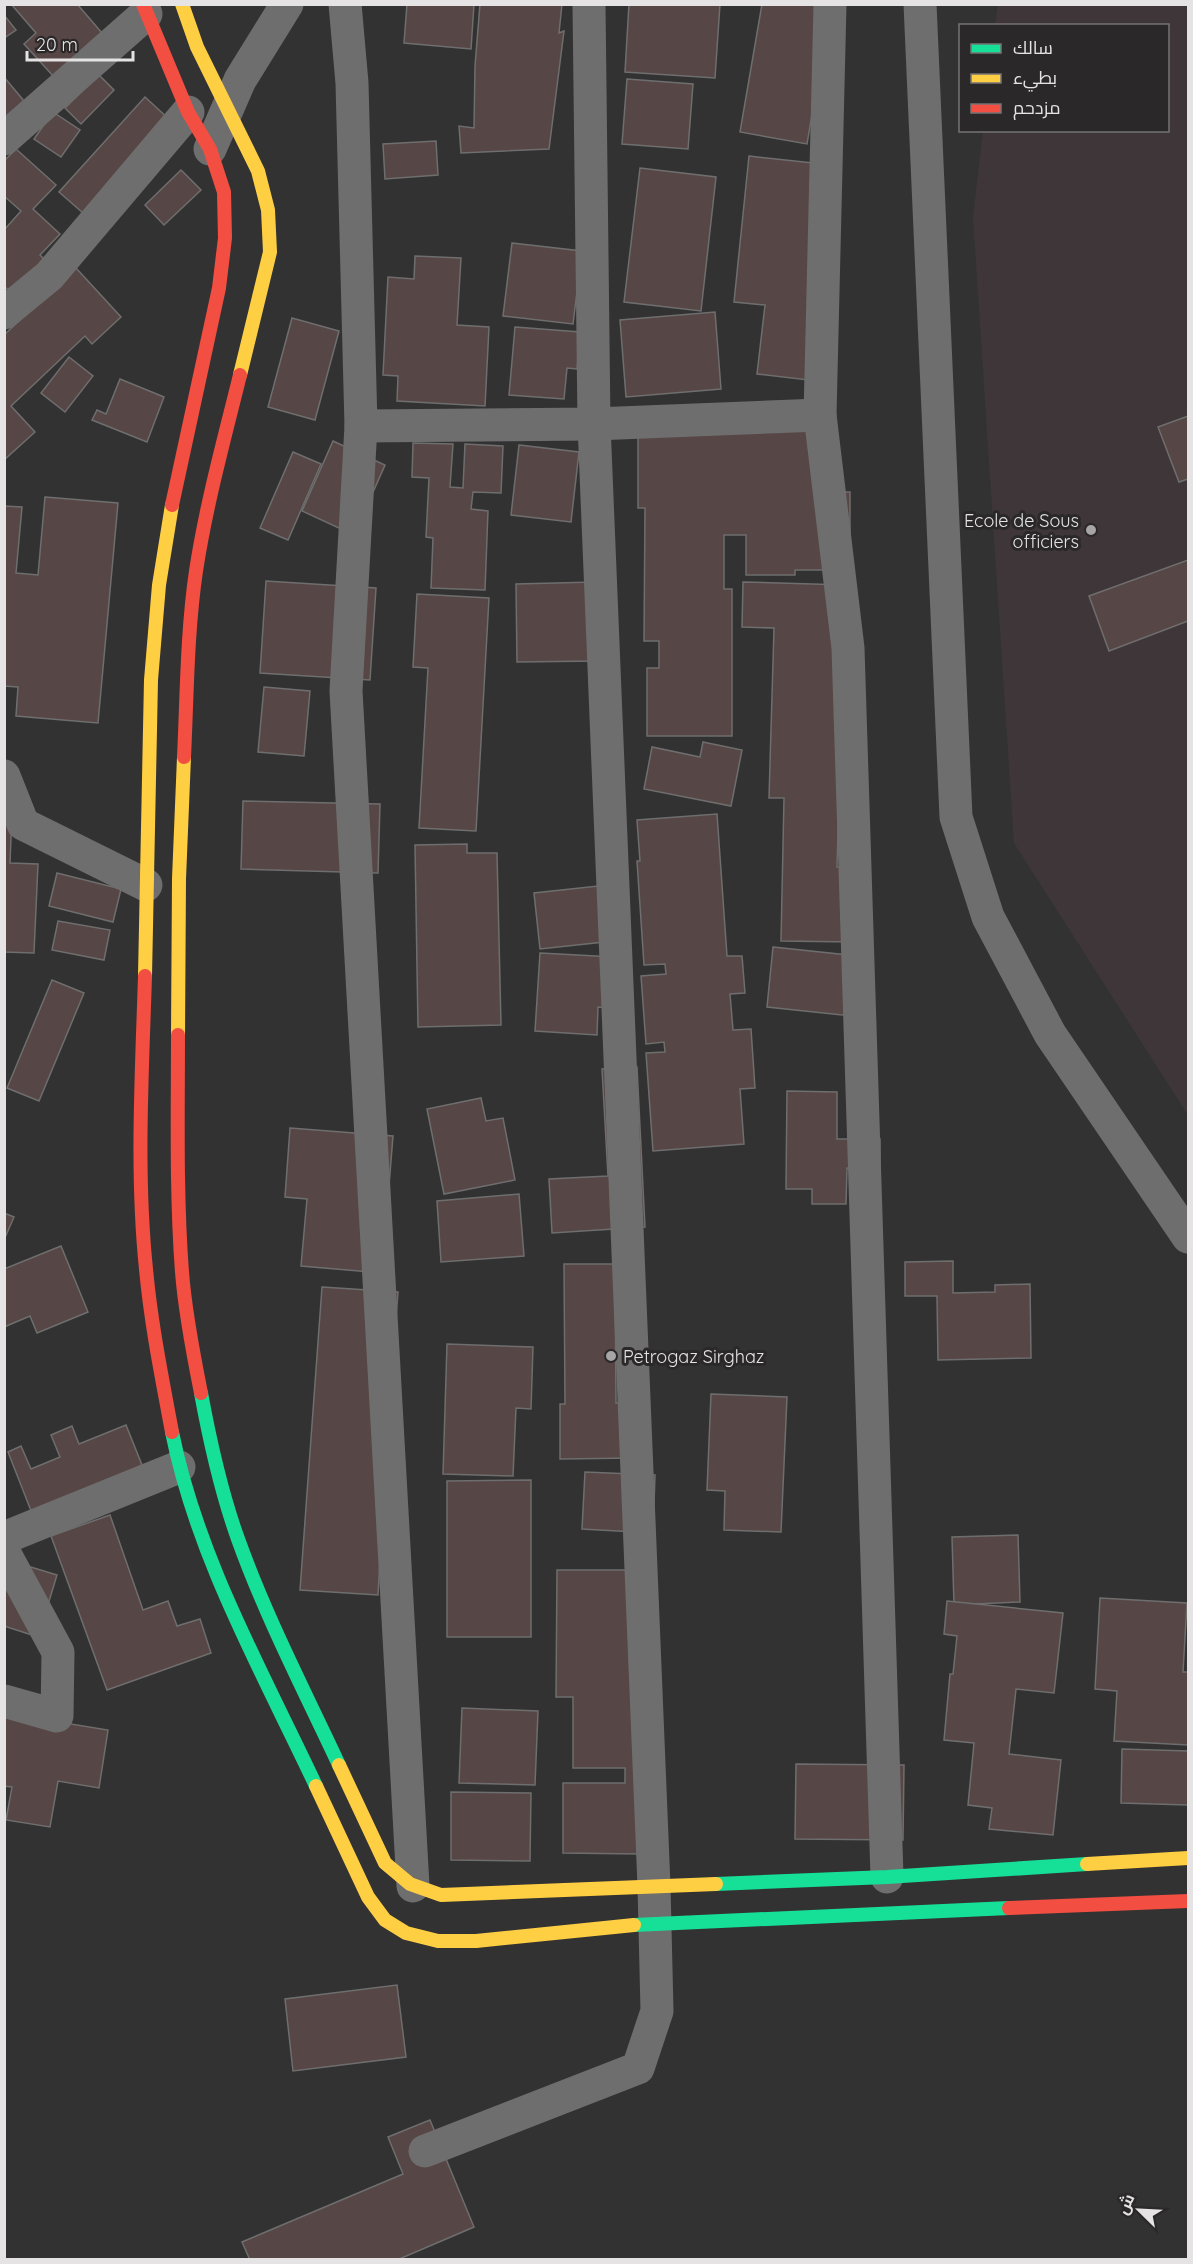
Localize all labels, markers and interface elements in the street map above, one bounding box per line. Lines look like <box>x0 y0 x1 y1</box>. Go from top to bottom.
scale bar <box>27 24 134 62</box>
legend <box>959 24 1169 132</box>
text: 20 m <box>36 33 78 56</box>
text: سالك <box>1013 36 1053 59</box>
text: بطيء <box>1013 66 1057 92</box>
text: مزدحم <box>1013 96 1061 120</box>
place label: Ecole de Sous officiers <box>964 509 1079 553</box>
marker: Ecole de Sous officiers <box>1084 523 1098 537</box>
place label: Petrogaz Sirghaz <box>623 1345 764 1368</box>
marker: Petrogaz Sirghaz <box>604 1349 618 1363</box>
north arrow <box>1109 2180 1169 2240</box>
text: ش <box>1112 2190 1139 2217</box>

